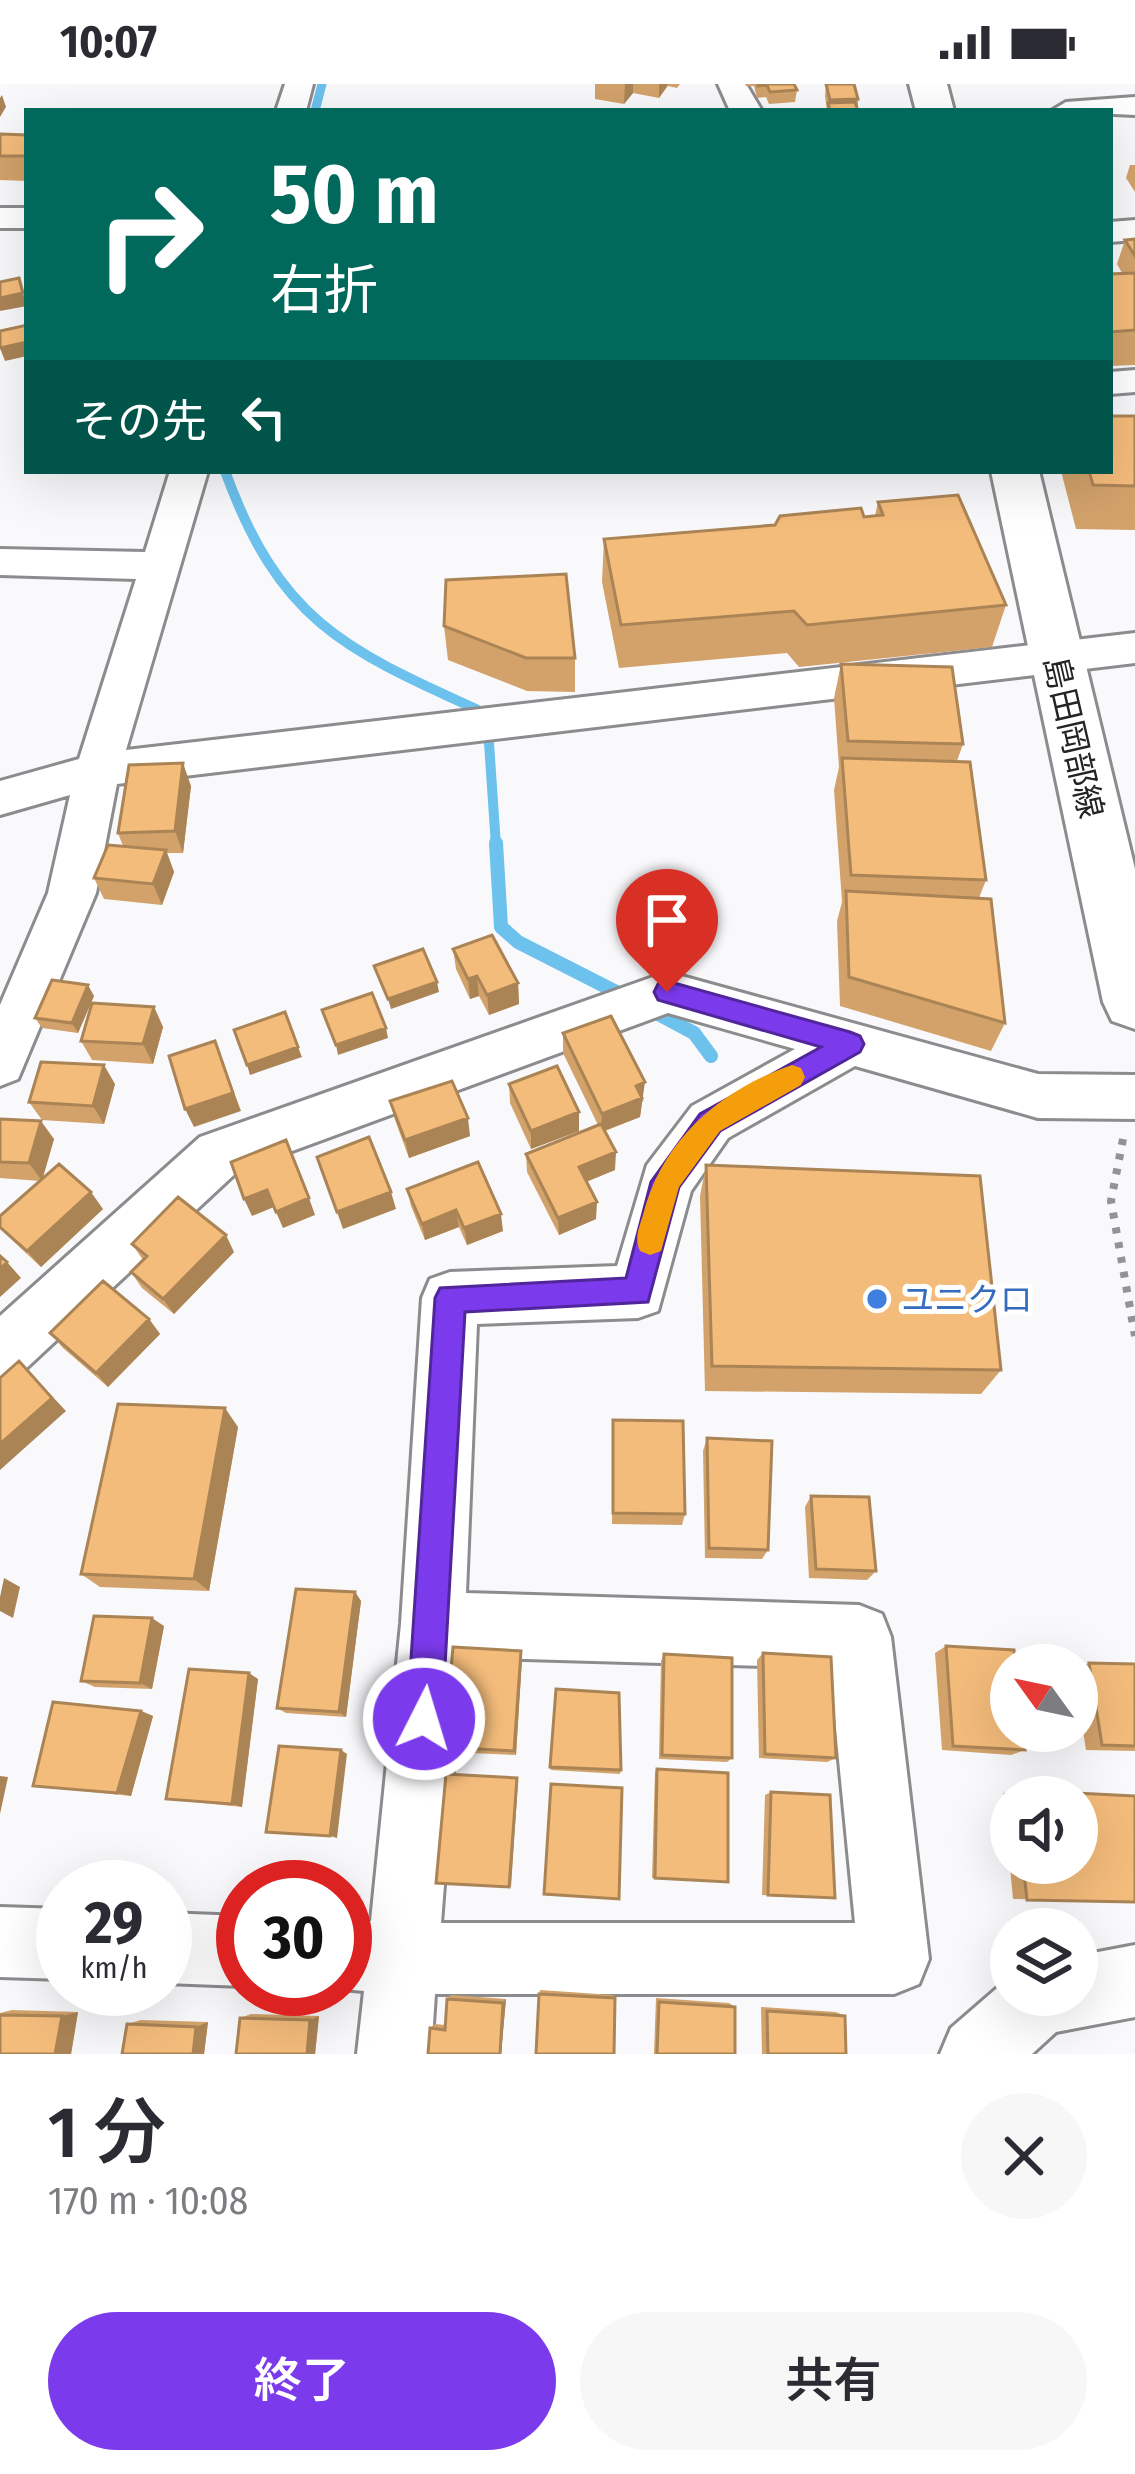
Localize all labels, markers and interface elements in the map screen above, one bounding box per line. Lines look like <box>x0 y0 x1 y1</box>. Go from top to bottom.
text: 10:07 <box>60 15 157 69</box>
text: 50 m <box>270 144 439 245</box>
icon: right <box>72 156 228 312</box>
text: 右折 <box>270 259 378 323</box>
icon: left <box>231 384 297 450</box>
text: その先 <box>72 395 207 449</box>
street label: 島田岡部線 <box>1035 652 1111 822</box>
pin <box>616 869 718 992</box>
icon: arrive <box>634 887 700 953</box>
place label: ユニクロ <box>901 1280 1033 1320</box>
marker: ユニクロ <box>864 1286 890 1312</box>
north arrow <box>990 1644 1098 1752</box>
map controls <box>990 1644 1098 2016</box>
position arrow <box>361 1656 487 1782</box>
button: sound <box>990 1776 1098 1884</box>
speed limit sign: 30 <box>216 1860 372 2016</box>
text: 29 <box>85 1887 143 1959</box>
button: layers <box>990 1908 1098 2016</box>
text: km/h <box>81 1950 147 1986</box>
text: 1 分 <box>48 2090 165 2176</box>
button: close <box>961 2093 1087 2219</box>
text: 170 m · 10:08 <box>48 2178 248 2224</box>
button: 終了 <box>48 2312 556 2450</box>
button: 共有 <box>580 2312 1087 2450</box>

